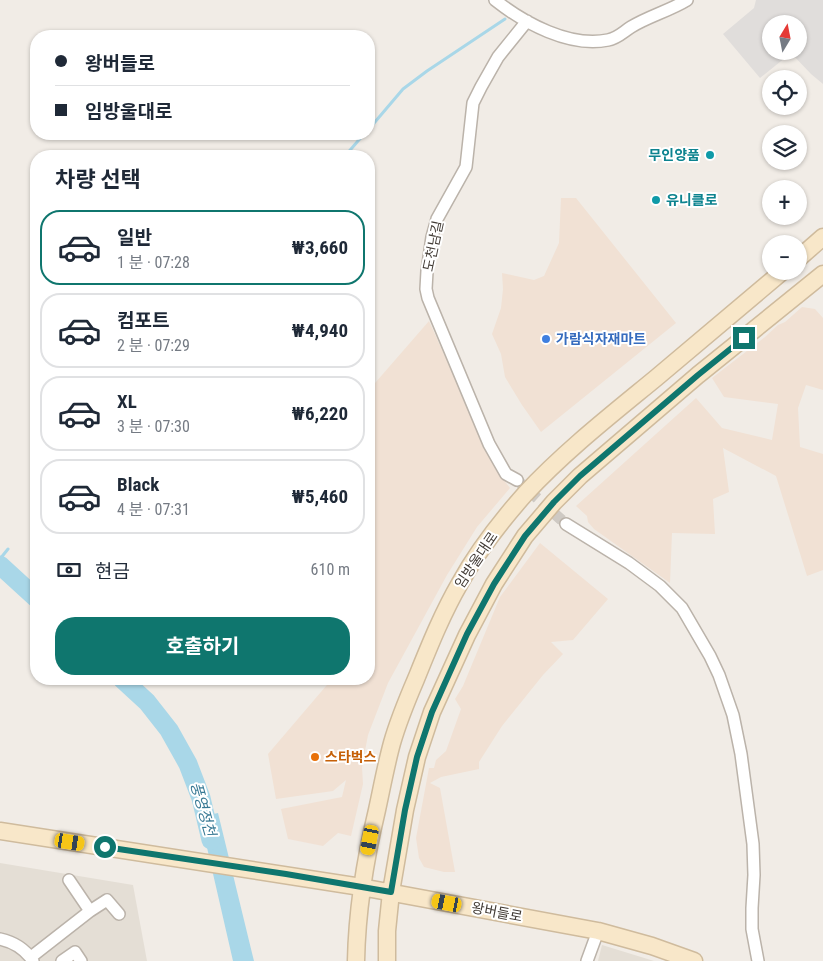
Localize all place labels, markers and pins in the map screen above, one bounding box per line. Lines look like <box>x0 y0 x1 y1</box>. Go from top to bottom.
place label: 무인양품 <box>648 147 700 163</box>
marker: 무인양품 <box>704 149 716 161</box>
place label: 유니클로 <box>666 192 718 208</box>
marker: 유니클로 <box>650 194 662 206</box>
place label: 가람식자재마트 <box>556 331 646 347</box>
marker: 가람식자재마트 <box>540 333 552 345</box>
place label: 스타벅스 <box>325 749 377 765</box>
marker: 스타벅스 <box>309 751 321 763</box>

